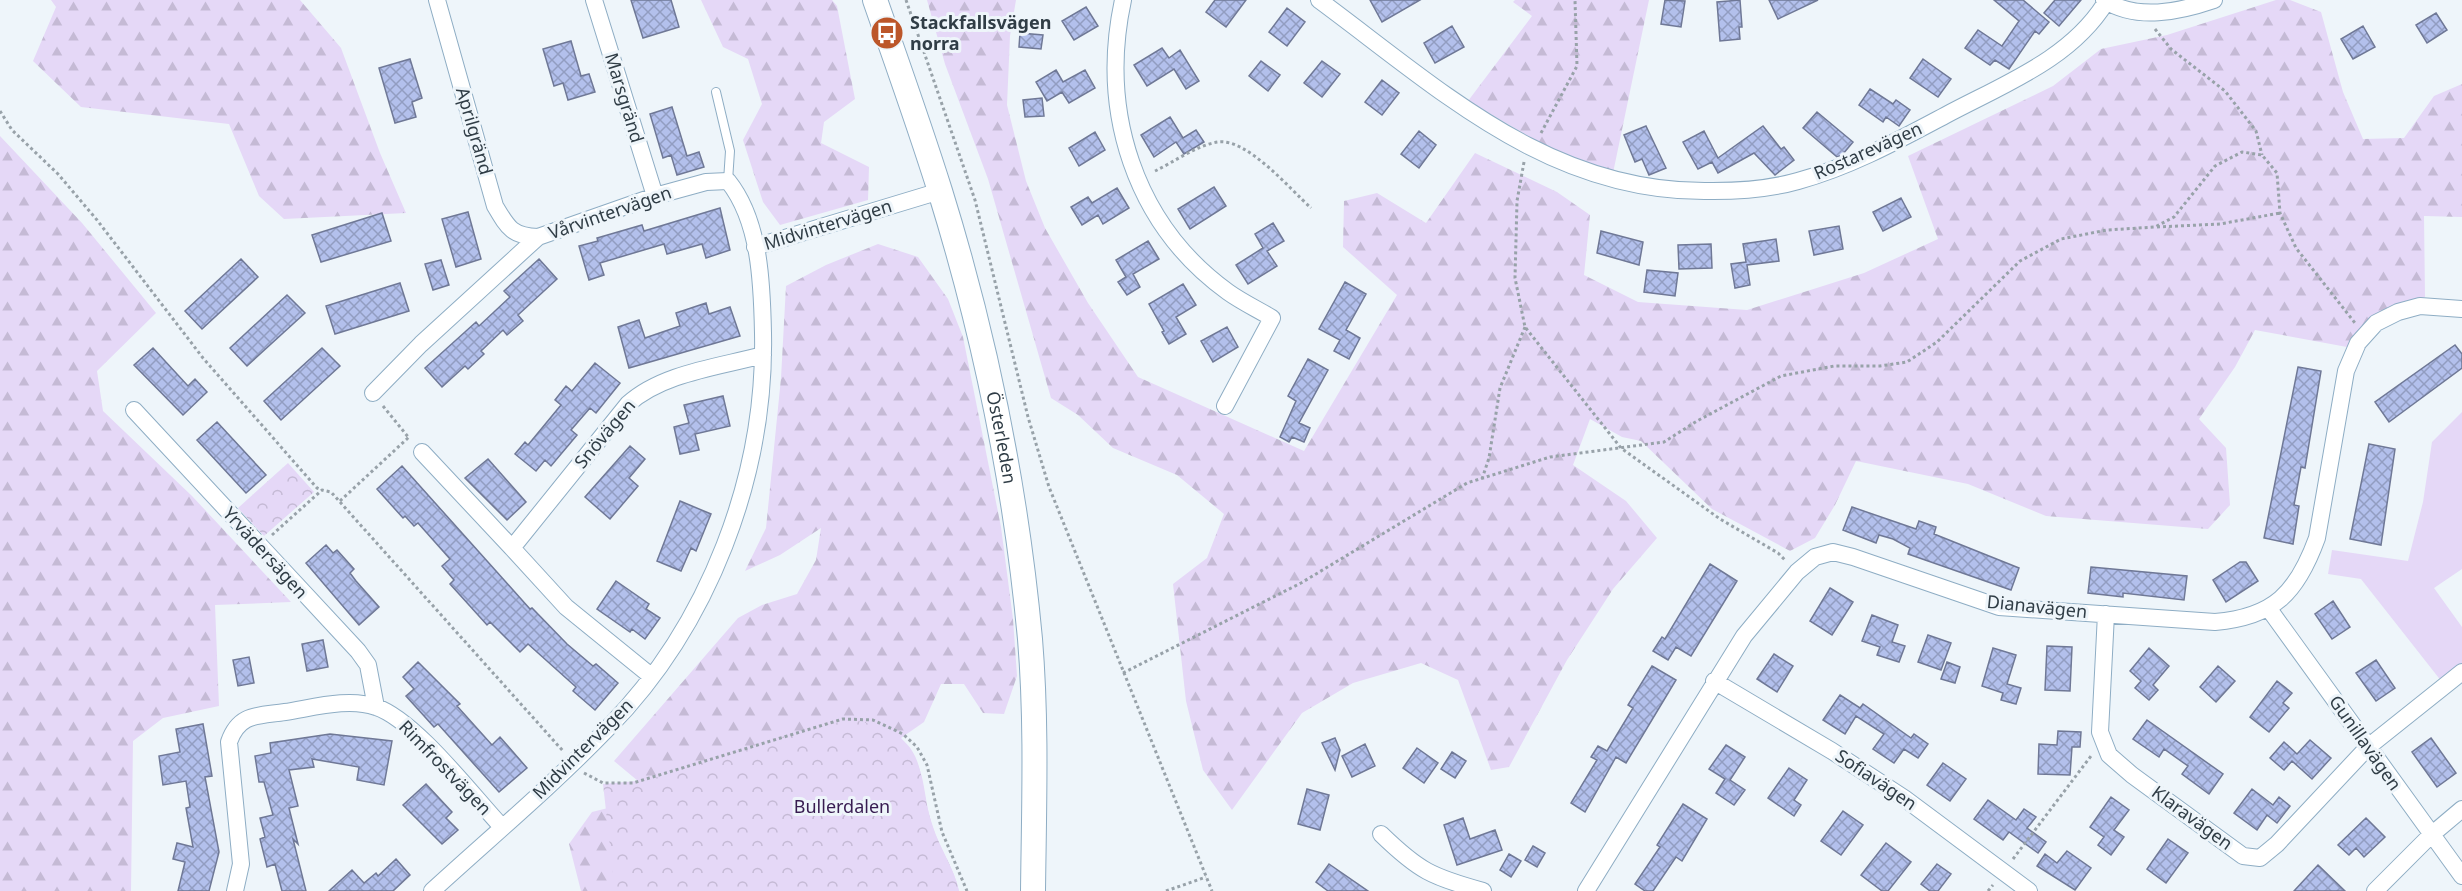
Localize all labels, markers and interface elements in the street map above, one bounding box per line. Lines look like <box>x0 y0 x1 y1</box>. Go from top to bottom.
place label: Stackfallsvägen norra <box>910 10 1051 55</box>
bus stop icon: Stackfallsvägen norra <box>869 15 905 51</box>
street label: Marsgränd <box>600 50 650 146</box>
street label: Aprilgränd <box>451 84 499 177</box>
street label: Rostarevägen <box>1810 116 1925 185</box>
street label: Vårvintervägen <box>545 180 674 244</box>
street label: Midvintervägen <box>761 193 895 255</box>
street label: Österleden <box>981 389 1023 486</box>
street label: Snövägen <box>568 394 640 473</box>
street label: Yrvädersägen <box>218 501 313 603</box>
street label: Dianavägen <box>1986 589 2088 623</box>
street label: Gunillavägen <box>2324 690 2407 795</box>
street label: Midvintervägen <box>527 693 638 804</box>
street label: Rimfrostvägen <box>394 715 497 820</box>
street label: Sofiavägen <box>1831 743 1922 815</box>
street label: Klaravägen <box>2147 780 2238 855</box>
park label: Bullerdalen <box>794 794 890 818</box>

